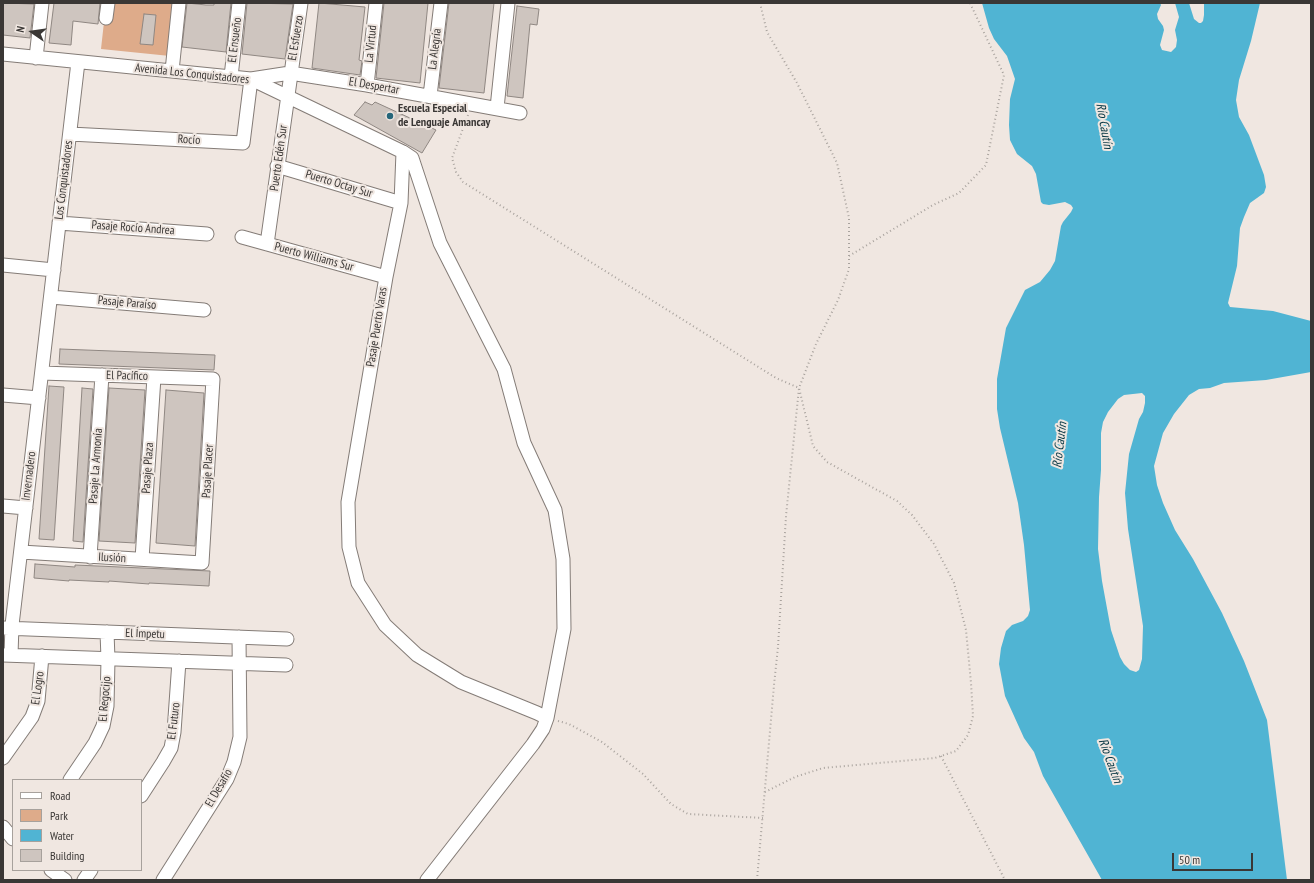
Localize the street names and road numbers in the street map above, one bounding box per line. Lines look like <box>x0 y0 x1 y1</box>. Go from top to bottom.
street label: El Esfuerzo <box>285 14 307 62</box>
street label: El Ensueño <box>225 17 245 63</box>
street label: La Virtud <box>362 25 380 63</box>
street label: La Alegría <box>425 28 445 70</box>
street label: Avenida Los Conquistadores <box>134 61 250 87</box>
street label: El Despertar <box>348 74 400 98</box>
street label: Puerto Edén Sur <box>267 124 291 192</box>
street label: Rocío <box>177 132 201 148</box>
street label: Los Conquistadores <box>52 140 76 220</box>
street label: Puerto Octay Sur <box>304 167 374 201</box>
street label: Pasaje Rocío Andrea <box>91 218 175 238</box>
street label: Puerto Williams Sur <box>273 240 355 274</box>
street label: Pasaje Puerto Varas <box>364 286 390 368</box>
street label: Pasaje Paraíso <box>97 293 157 313</box>
street label: El Pacífico <box>106 368 148 384</box>
street label: Pasaje La Armonía <box>86 428 106 504</box>
street label: Pasaje Plaza <box>139 442 157 494</box>
street label: Pasaje Placer <box>199 444 217 498</box>
street label: Invernadero <box>19 450 39 502</box>
street label: Ilusión <box>98 550 126 566</box>
street label: El Ímpetu <box>125 626 165 642</box>
street label: El Logro <box>29 670 47 706</box>
street label: El Regocijo <box>96 676 114 722</box>
street label: El Futuro <box>165 701 183 741</box>
street label: El Desafío <box>202 766 236 810</box>

